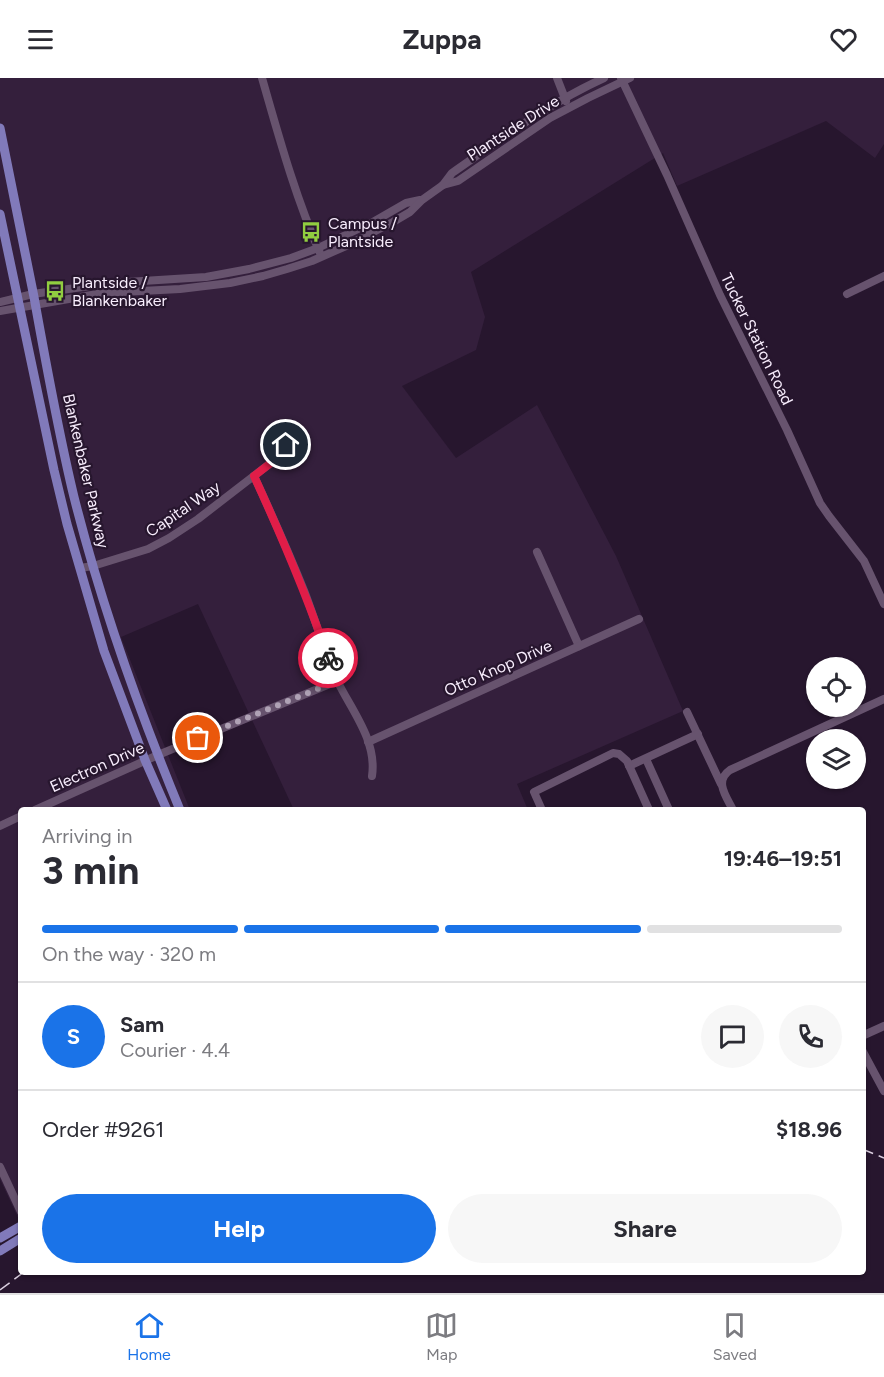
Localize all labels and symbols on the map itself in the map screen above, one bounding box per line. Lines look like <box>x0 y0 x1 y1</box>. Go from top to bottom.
street label: Plantside Drive <box>463 91 563 165</box>
place label: Campus / Plantside <box>328 214 397 251</box>
bus stop icon: Campus / Plantside <box>299 220 323 244</box>
street label: Tucker Station Road <box>717 270 797 408</box>
place label: Plantside / Blankenbaker <box>72 273 167 310</box>
bus stop icon: Plantside / Blankenbaker <box>43 279 67 303</box>
street label: Blankenbaker Parkway <box>59 392 113 551</box>
pin <box>260 419 311 470</box>
street label: Capital Way <box>142 477 224 541</box>
courier <box>298 628 358 688</box>
street label: Otto Knop Drive <box>441 636 555 700</box>
pin <box>172 712 223 763</box>
street label: Electron Drive <box>47 738 147 796</box>

